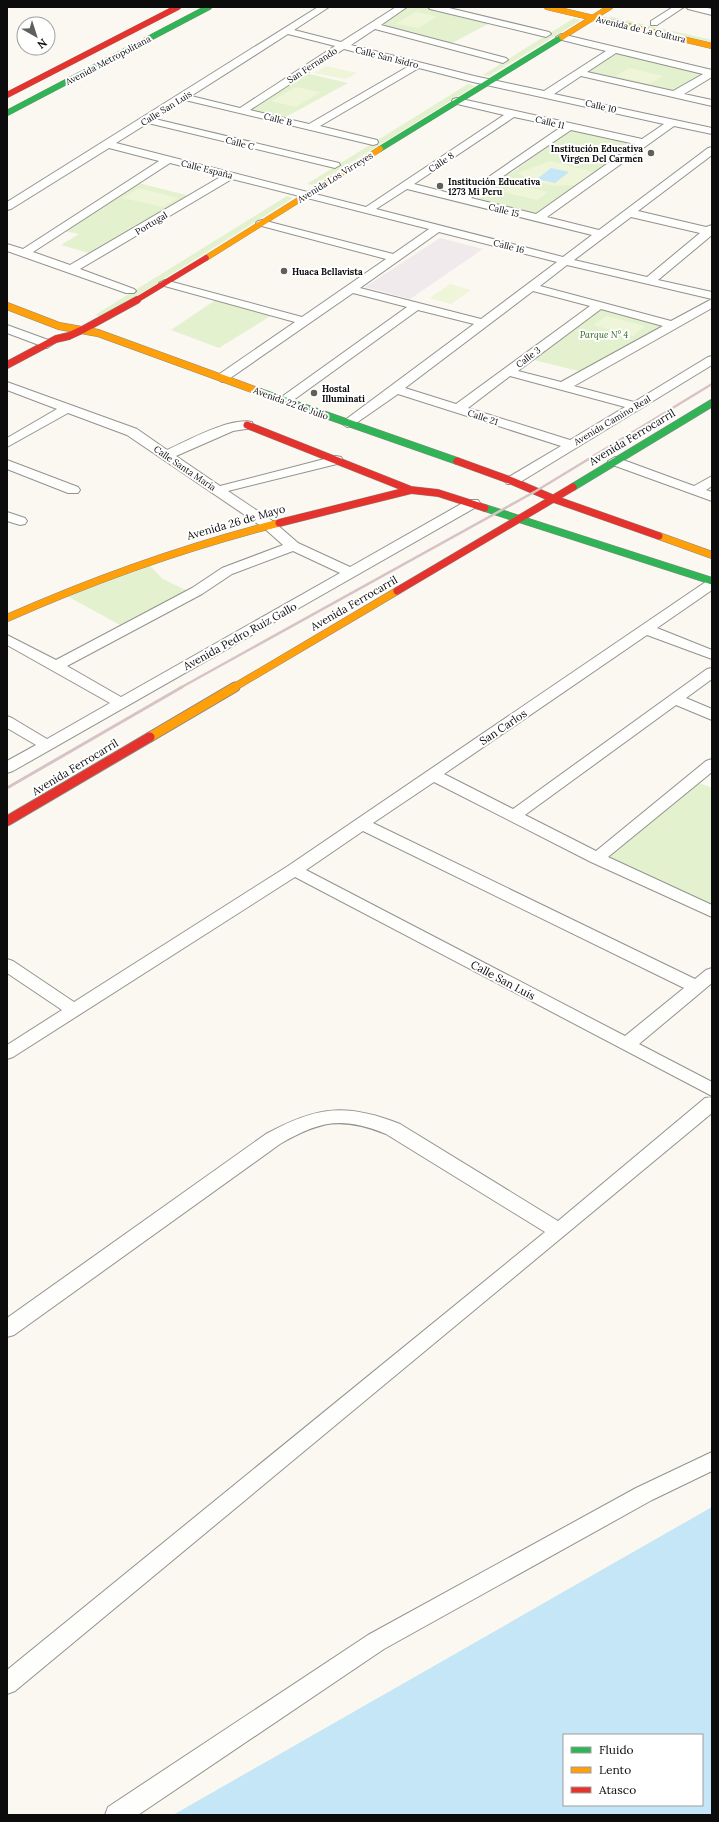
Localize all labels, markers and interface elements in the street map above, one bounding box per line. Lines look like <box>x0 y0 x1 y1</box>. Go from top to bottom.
street label: Avenida de La Cultura <box>594 13 687 45</box>
north arrow <box>16 16 56 56</box>
street label: Avenida Metropolitana <box>63 33 153 88</box>
text: N <box>34 36 50 52</box>
street label: Calle San Isidro <box>354 44 420 70</box>
street label: San Fernando <box>285 45 339 85</box>
street label: Calle San Luis <box>139 88 193 128</box>
street label: Calle 10 <box>584 97 618 115</box>
street label: Calle B <box>263 110 294 128</box>
street label: Calle 11 <box>534 113 566 131</box>
street label: Calle C <box>224 134 256 152</box>
place label: Institución Educativa Virgen Del Carmen <box>551 143 643 164</box>
marker: Institución Educativa Virgen Del Carmen <box>646 148 656 158</box>
street label: Avenida Los Virreyes <box>294 149 375 205</box>
street label: Calle 8 <box>426 150 456 174</box>
street label: Calle España <box>180 157 234 181</box>
place label: Institución Educativa 1273 Mi Peru <box>448 176 540 197</box>
marker: Institución Educativa 1273 Mi Peru <box>435 181 445 191</box>
street label: Calle 15 <box>488 201 521 219</box>
street label: Portugal <box>133 209 170 237</box>
street label: Calle 16 <box>492 237 526 255</box>
marker: Huaca Bellavista <box>279 266 289 276</box>
place label: Huaca Bellavista <box>292 266 363 277</box>
park label: Parque N° 4 <box>580 329 628 340</box>
street label: Calle 3 <box>513 344 543 370</box>
place label: Hostal Illuminati <box>322 383 365 404</box>
street label: Avenida 22 de Julio <box>251 384 330 422</box>
marker: Hostal Illuminati <box>309 388 319 398</box>
street label: Avenida Camino Real <box>571 393 653 448</box>
street label: Avenida Ferrocarril <box>586 406 678 469</box>
street label: Calle 21 <box>466 407 500 427</box>
street label: Calle Santa María <box>152 443 218 493</box>
street label: Avenida 26 de Mayo <box>184 501 287 543</box>
street label: Avenida Ferrocarril <box>307 572 400 634</box>
street label: Avenida Pedro Ruiz Gallo <box>180 599 299 674</box>
street label: San Carlos <box>477 706 529 748</box>
street label: Avenida Ferrocarril <box>29 736 121 799</box>
street label: Calle San Luis <box>468 957 538 1003</box>
legend <box>563 1734 703 1806</box>
text: Fluido <box>599 1742 634 1757</box>
text: Lento <box>599 1762 631 1777</box>
text: Atasco <box>598 1782 636 1797</box>

